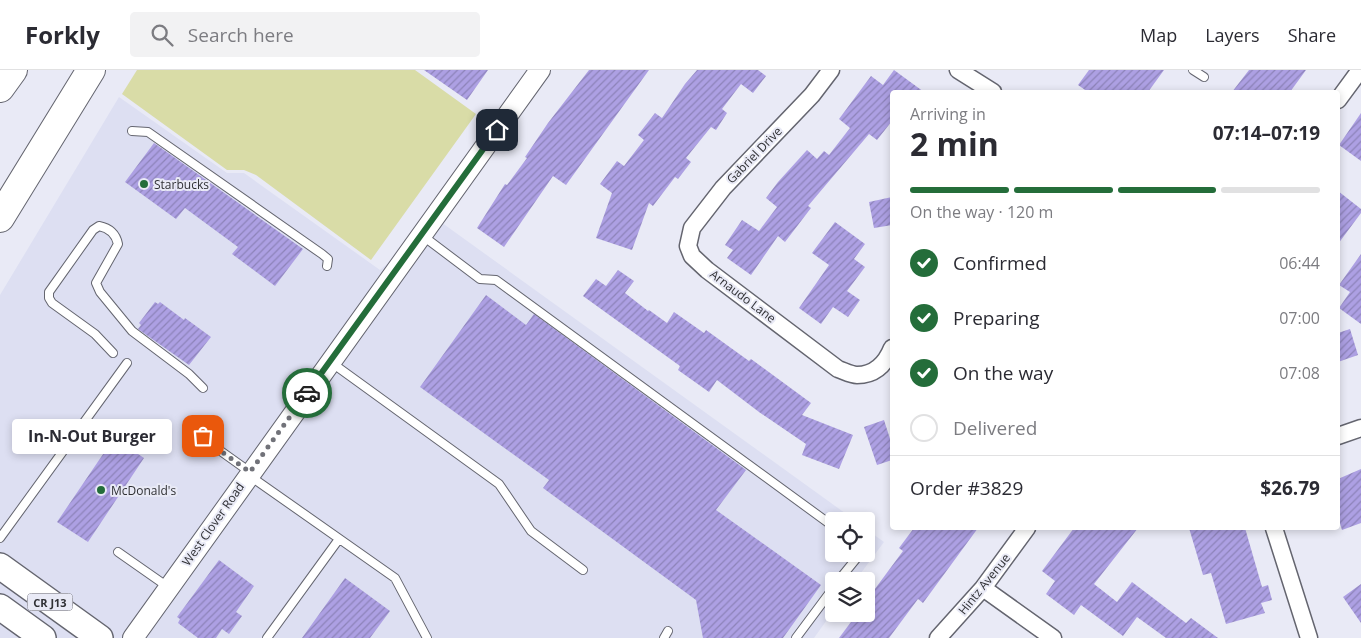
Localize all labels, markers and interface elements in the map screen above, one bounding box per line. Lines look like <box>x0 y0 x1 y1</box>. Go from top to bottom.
search box <box>130 12 480 57</box>
text: Forkly <box>25 18 100 51</box>
icon: search <box>148 21 176 49</box>
text: Search here <box>188 22 294 48</box>
text: Map <box>1140 23 1177 47</box>
text: Layers <box>1205 23 1260 47</box>
text: Share <box>1288 23 1336 47</box>
text: Arriving in <box>910 103 986 125</box>
pin <box>476 109 518 151</box>
icon: home <box>483 116 511 144</box>
text: 07:14–07:19 <box>1213 120 1320 146</box>
text: 2 min <box>910 122 999 165</box>
street label: Gabriel Drive <box>723 123 786 187</box>
place label: Starbucks <box>154 176 209 193</box>
marker: Starbucks <box>138 178 150 190</box>
text: On the way · 120 m <box>910 201 1053 223</box>
icon: check <box>910 249 938 277</box>
text: Confirmed <box>953 250 1047 276</box>
text: 06:44 <box>1279 252 1320 274</box>
street label: Arnaudo Lane <box>707 266 780 327</box>
icon: check <box>910 304 938 332</box>
text: Preparing <box>953 305 1040 331</box>
text: 07:00 <box>1279 307 1320 329</box>
icon: check <box>910 359 938 387</box>
text: On the way <box>953 360 1053 386</box>
text: 07:08 <box>1279 362 1320 384</box>
courier <box>282 368 332 418</box>
icon: car <box>293 379 321 407</box>
pin <box>182 415 224 457</box>
text: Delivered <box>953 415 1037 441</box>
callout: In-N-Out Burger <box>13 418 173 454</box>
icon: bag <box>189 422 217 450</box>
text: In-N-Out Burger <box>28 425 156 447</box>
text: Order #3829 <box>910 475 1023 501</box>
text: $26.79 <box>1260 475 1320 501</box>
street label: West Clover Road <box>178 479 248 569</box>
place label: McDonald's <box>111 482 176 499</box>
marker: McDonald's <box>95 484 107 496</box>
map controls <box>825 512 875 622</box>
button: locate <box>825 512 875 562</box>
street label: Hintz Avenue <box>954 550 1014 618</box>
button: layers <box>825 572 875 622</box>
road number: CR J13 <box>28 594 72 610</box>

